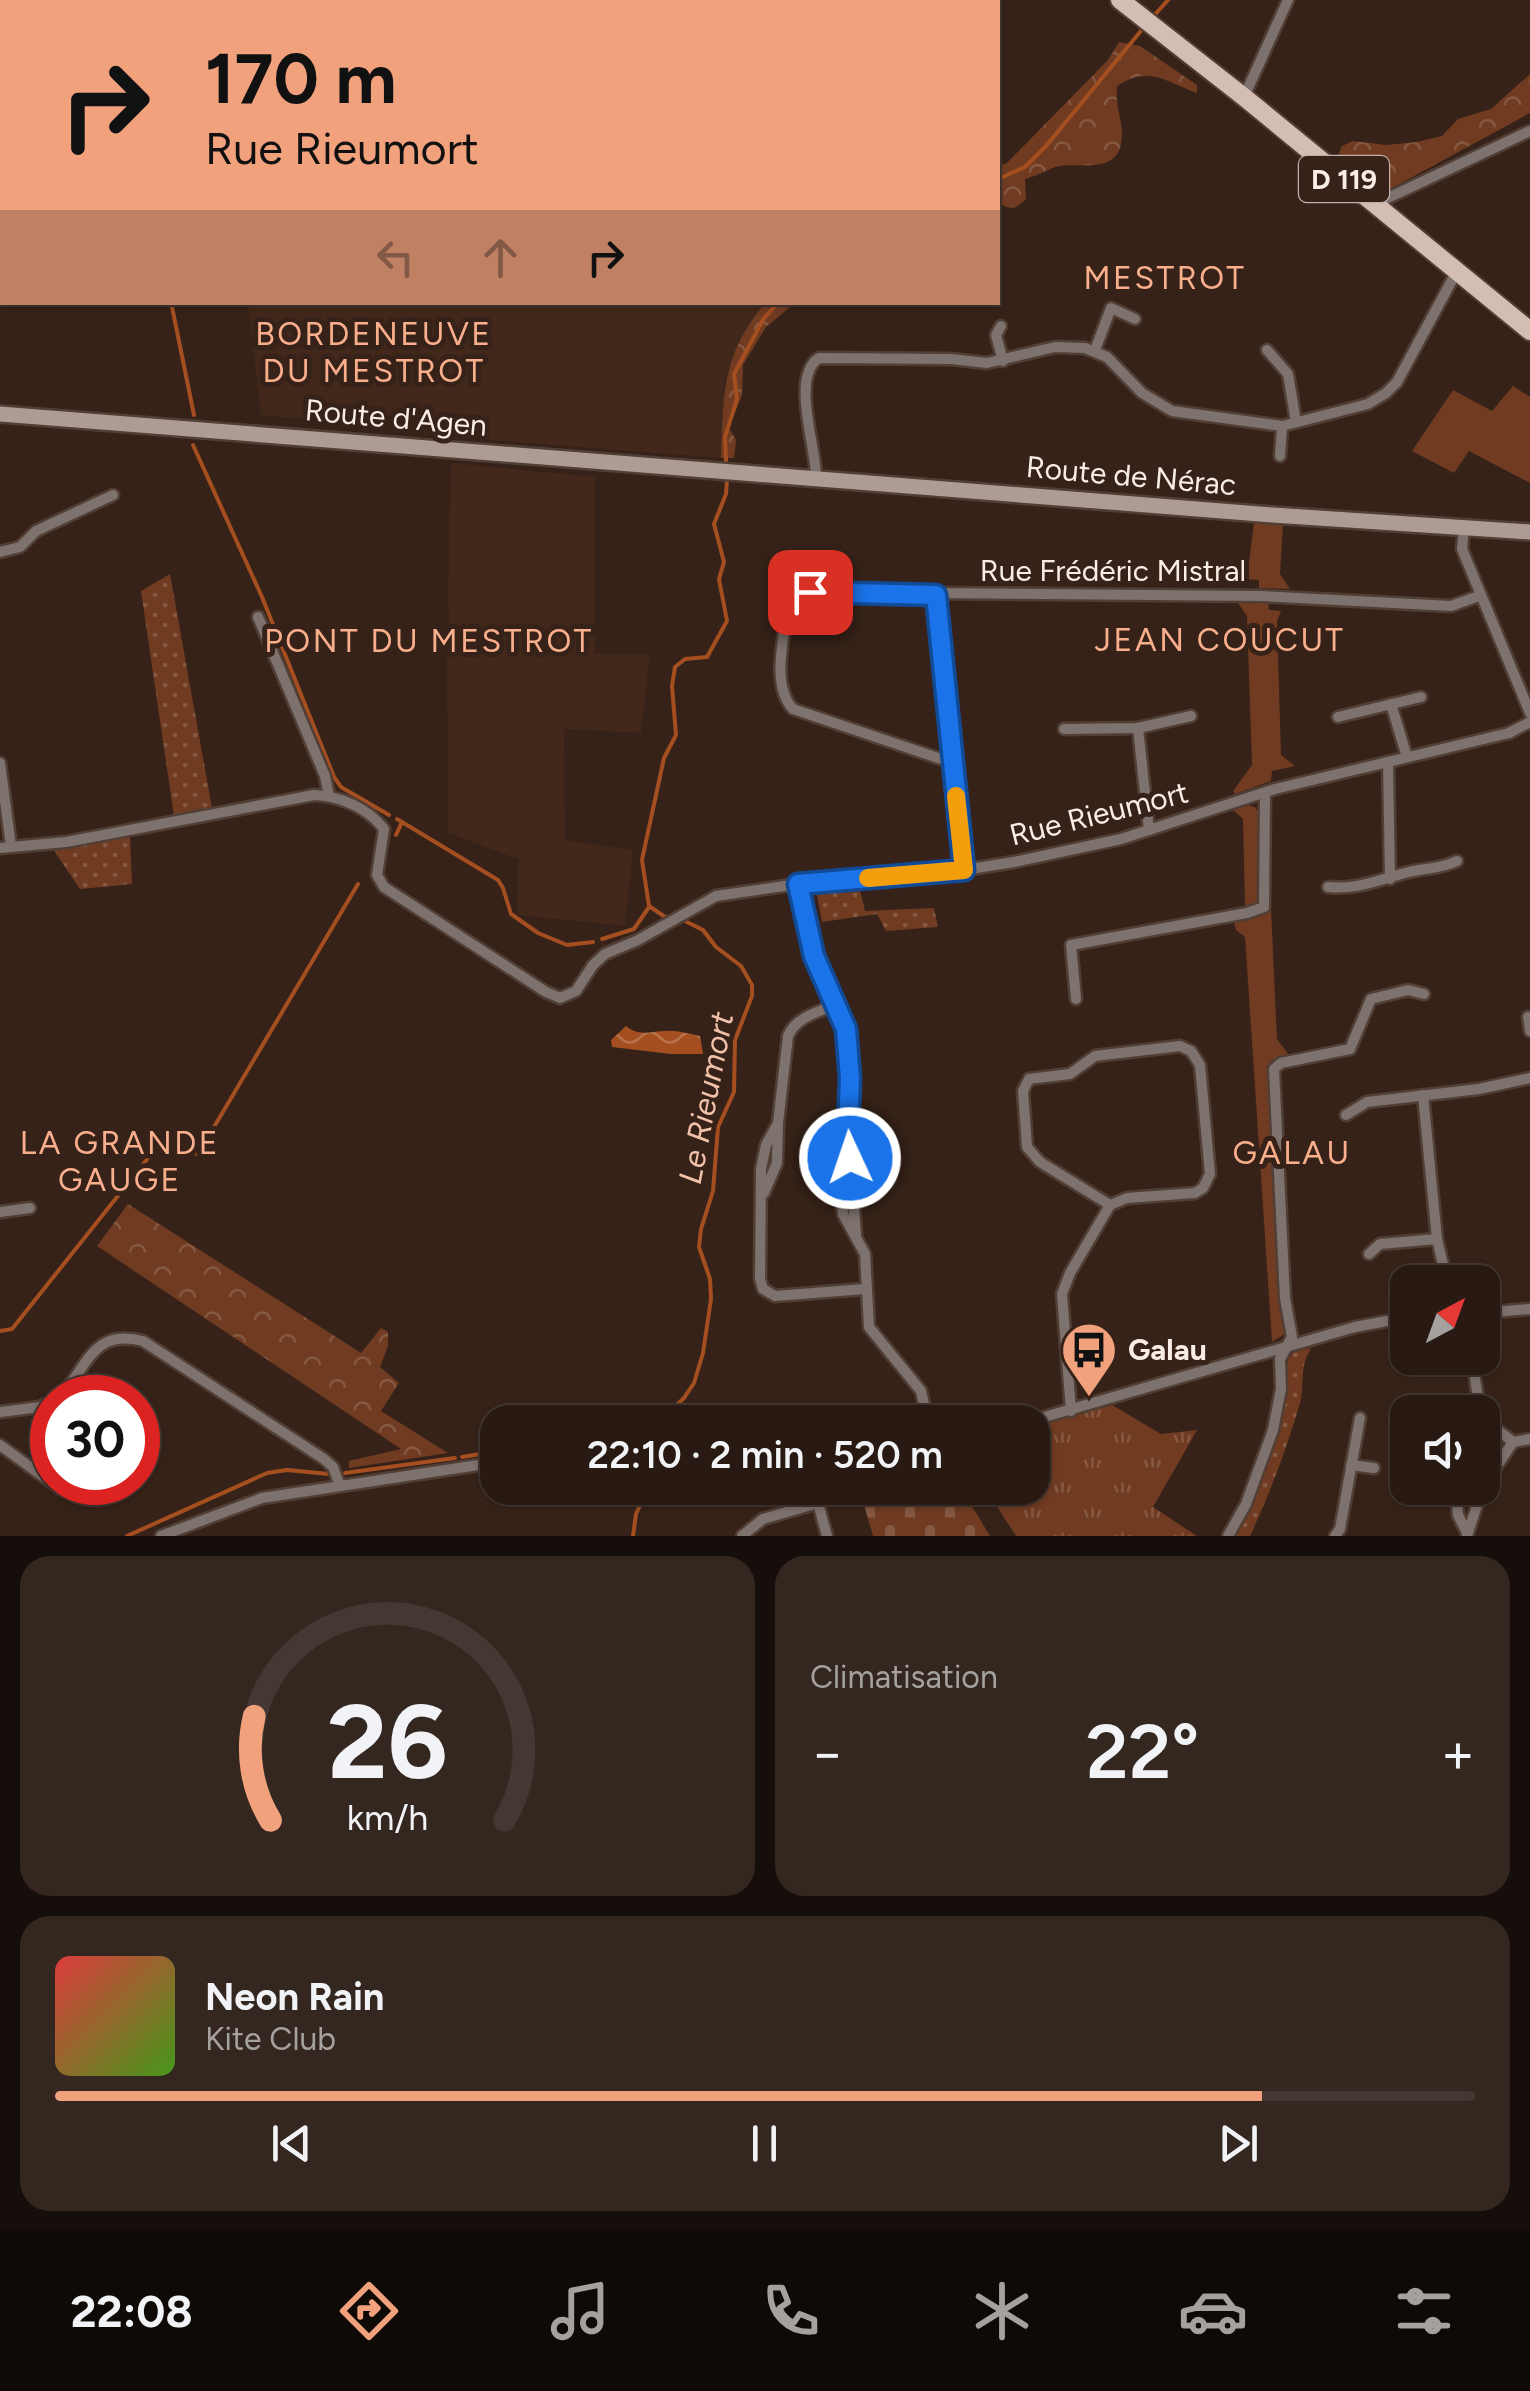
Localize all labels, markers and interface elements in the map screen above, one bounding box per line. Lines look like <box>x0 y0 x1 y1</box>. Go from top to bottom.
text: 170 m <box>205 36 397 121</box>
icon: right <box>40 40 170 170</box>
text: Rue Rieumort <box>205 121 479 175</box>
road number: D 119 <box>1299 156 1389 202</box>
icon: left <box>368 230 423 285</box>
icon: ahead <box>473 230 528 285</box>
icon: right <box>578 230 633 285</box>
district label: MESTROT <box>1083 259 1247 297</box>
district label: BORDENEUVE DU MESTROT <box>255 315 493 390</box>
street label: Route d'Agen <box>304 391 489 444</box>
street label: Route de Nérac <box>1025 448 1238 503</box>
pin <box>768 550 853 635</box>
street label: Rue Frédéric Mistral <box>980 552 1246 589</box>
icon: arrive <box>783 565 838 620</box>
district label: JEAN COUCUT <box>1095 621 1345 659</box>
district label: PONT DU MESTROT <box>264 622 594 660</box>
street label: Rue Rieumort <box>1006 773 1192 854</box>
water label: Le Rieumort <box>671 1008 741 1187</box>
position arrow <box>798 1106 902 1210</box>
district label: LA GRANDE GAUGE <box>20 1124 220 1199</box>
district label: GALAU <box>1232 1134 1352 1172</box>
north arrow <box>1390 1265 1500 1375</box>
map controls <box>1390 1265 1500 1505</box>
bus stop icon: Galau <box>1059 1320 1119 1399</box>
place label: Galau <box>1128 1331 1207 1368</box>
speed limit sign: 30 <box>30 1375 160 1505</box>
button: sound <box>1390 1395 1500 1505</box>
text: 22:10 · 2 min · 520 m <box>587 1432 943 1478</box>
text: Climatisation <box>810 1658 998 1696</box>
text: 26 <box>327 1679 448 1804</box>
text: 22° <box>1086 1707 1199 1797</box>
text: − <box>810 1720 844 1786</box>
text: + <box>1441 1720 1475 1786</box>
text: km/h <box>347 1796 428 1839</box>
text: Neon Rain <box>205 1974 384 2020</box>
text: Kite Club <box>205 2020 336 2058</box>
icon: previous <box>264 2116 319 2171</box>
icon: pause <box>737 2116 792 2171</box>
icon: next <box>1211 2116 1266 2171</box>
icon: directions <box>334 2276 404 2346</box>
icon: music <box>545 2276 615 2346</box>
icon: phone <box>756 2276 826 2346</box>
icon: climate <box>967 2276 1037 2346</box>
icon: car <box>1178 2276 1248 2346</box>
icon: filters <box>1389 2276 1459 2346</box>
text: 22:08 <box>71 2284 193 2338</box>

